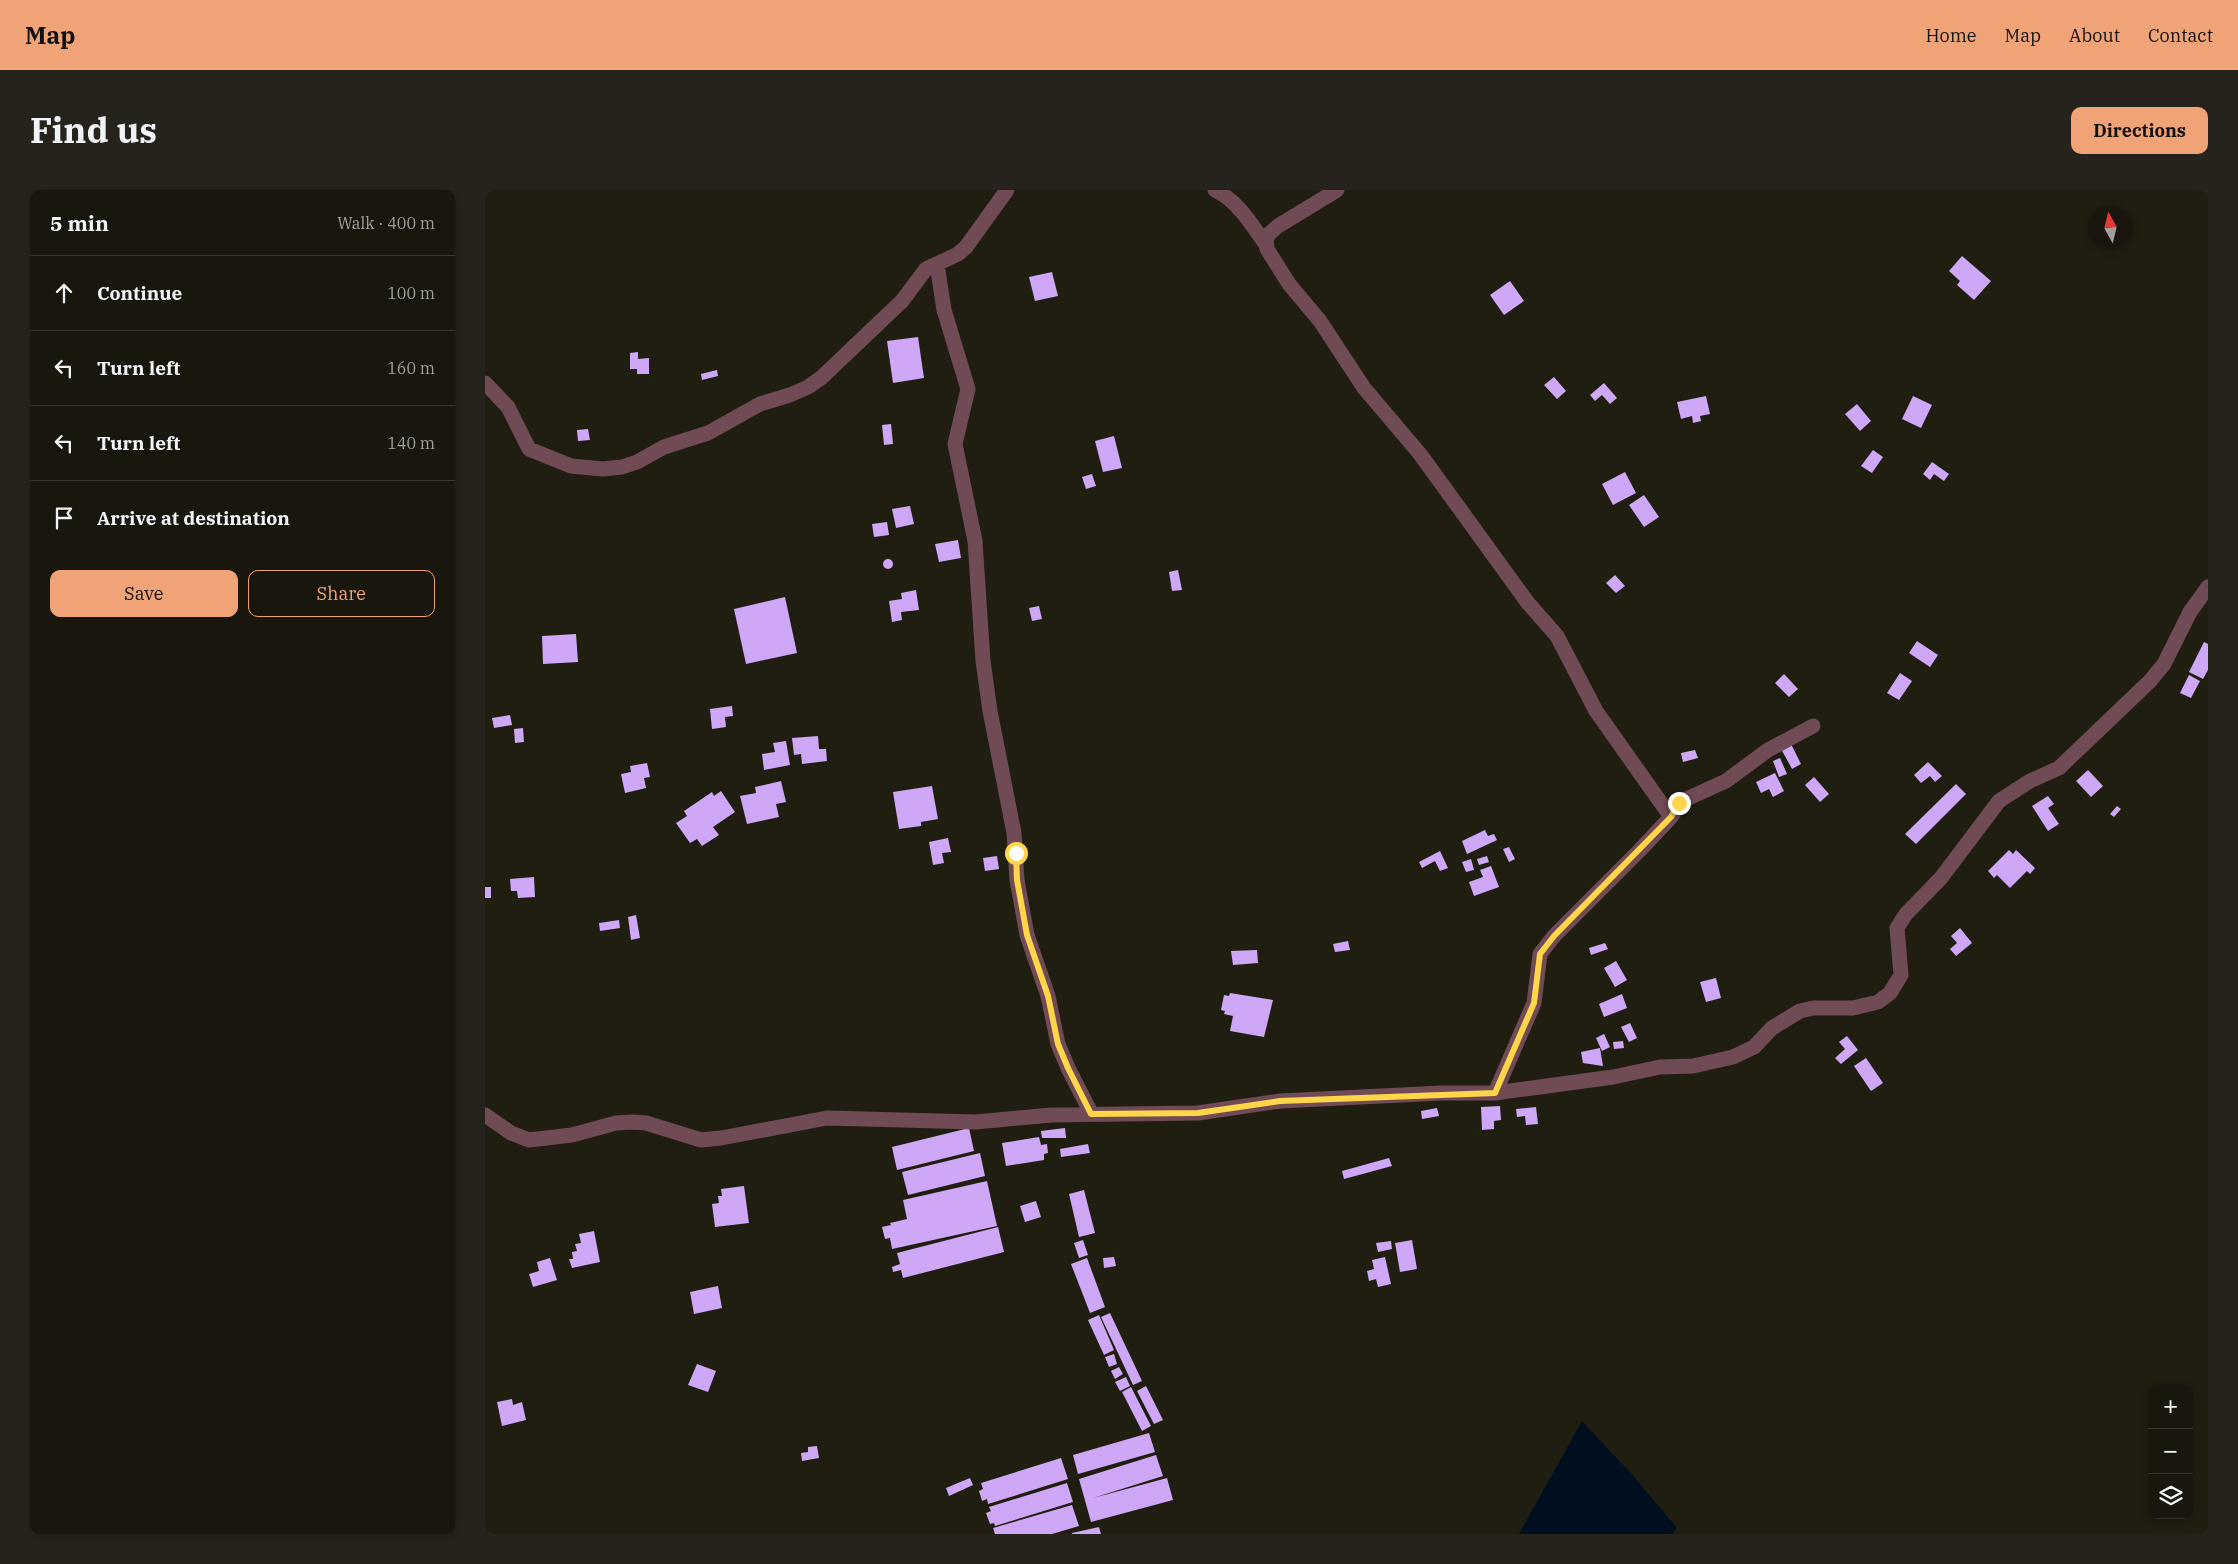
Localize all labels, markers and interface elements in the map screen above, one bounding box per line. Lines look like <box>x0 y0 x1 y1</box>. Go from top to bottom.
text: Map <box>25 19 75 51</box>
text: Home <box>1925 24 1977 47</box>
text: Map <box>2005 24 2041 47</box>
text: About <box>2069 24 2120 47</box>
text: Contact <box>2148 24 2213 47</box>
text: Find us <box>30 107 157 153</box>
button: Directions <box>2071 107 2208 154</box>
north arrow <box>2088 205 2133 250</box>
text: 5 min <box>50 209 109 237</box>
text: Walk · 400 m <box>337 213 435 233</box>
icon: ahead <box>50 279 78 307</box>
text: Continue <box>97 281 182 305</box>
text: 100 m <box>387 283 435 303</box>
icon: left <box>50 354 78 382</box>
text: Turn left <box>97 356 180 380</box>
text: 160 m <box>387 358 435 378</box>
icon: left <box>50 429 78 457</box>
text: Turn left <box>97 431 180 455</box>
text: 140 m <box>387 433 435 453</box>
icon: arrive <box>50 504 78 532</box>
text: Arrive at destination <box>97 506 290 530</box>
button: Save <box>50 570 238 617</box>
button: Share <box>248 570 435 617</box>
route end <box>1668 792 1691 815</box>
route start <box>1005 842 1028 865</box>
map controls <box>2148 1384 2193 1519</box>
button: + <box>2148 1384 2193 1429</box>
button: − <box>2148 1429 2193 1474</box>
button: layers <box>2148 1474 2193 1519</box>

